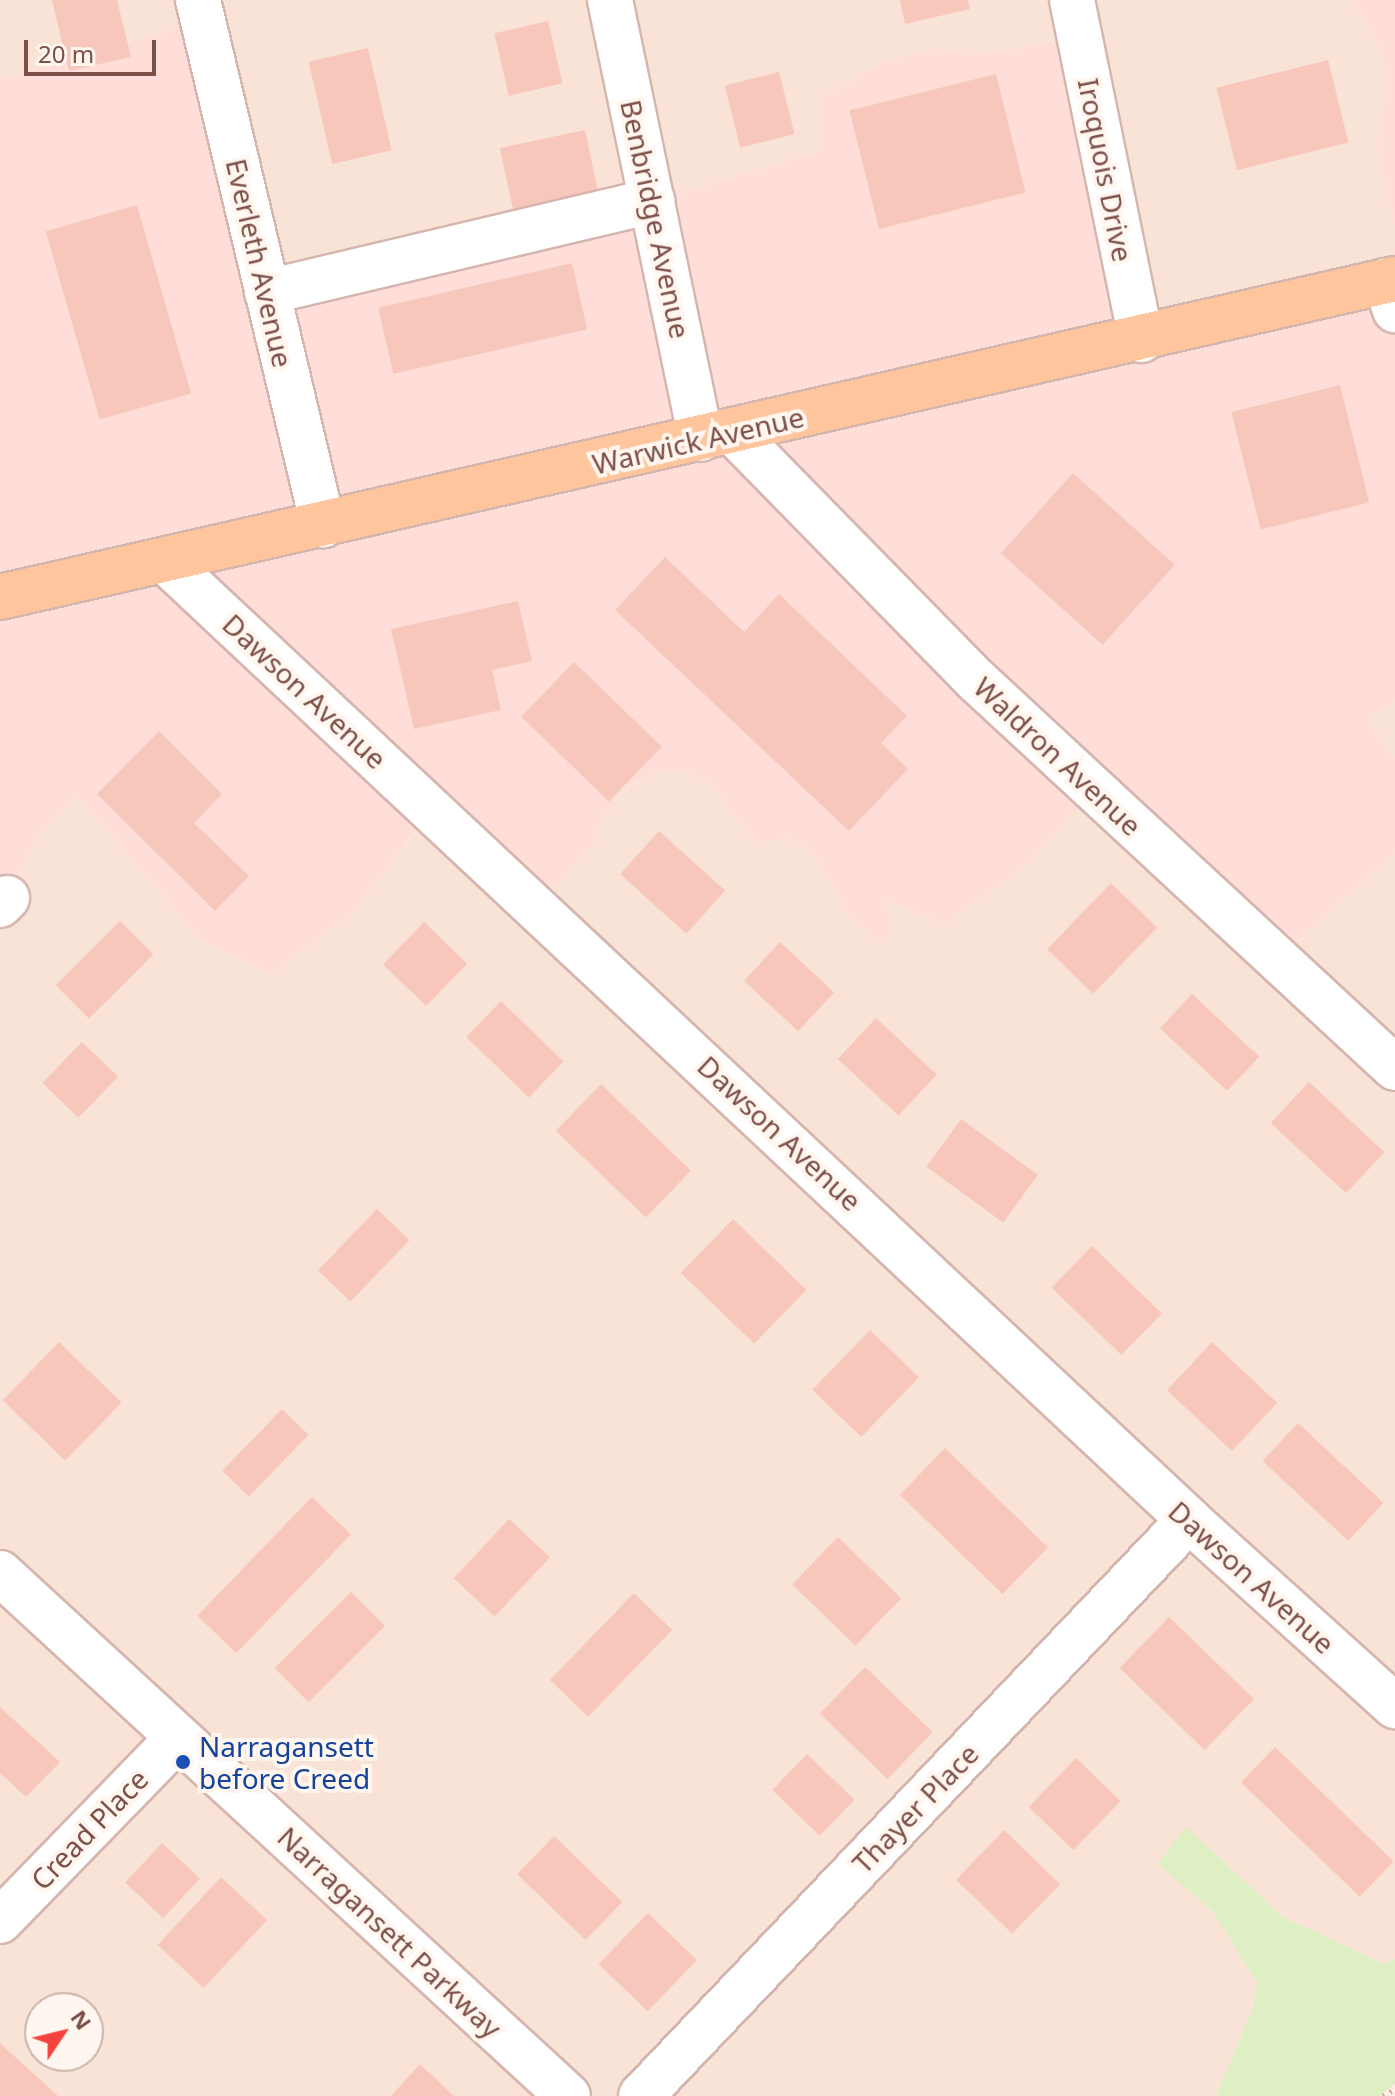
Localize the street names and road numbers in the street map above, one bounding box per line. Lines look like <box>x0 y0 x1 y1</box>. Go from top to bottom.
street label: Iroquois Drive <box>1072 75 1140 265</box>
street label: Benbridge Avenue <box>614 97 698 341</box>
street label: Everleth Avenue <box>220 155 300 371</box>
street label: Warwick Avenue <box>589 399 807 481</box>
street label: Dawson Avenue <box>216 607 394 775</box>
street label: Waldron Avenue <box>967 670 1149 842</box>
street label: Dawson Avenue <box>691 1049 869 1217</box>
street label: Dawson Avenue <box>1162 1494 1342 1660</box>
street label: Thayer Place <box>845 1736 985 1880</box>
street label: Cread Place <box>23 1762 155 1896</box>
street label: Narragansett Parkway <box>271 1820 509 2044</box>

